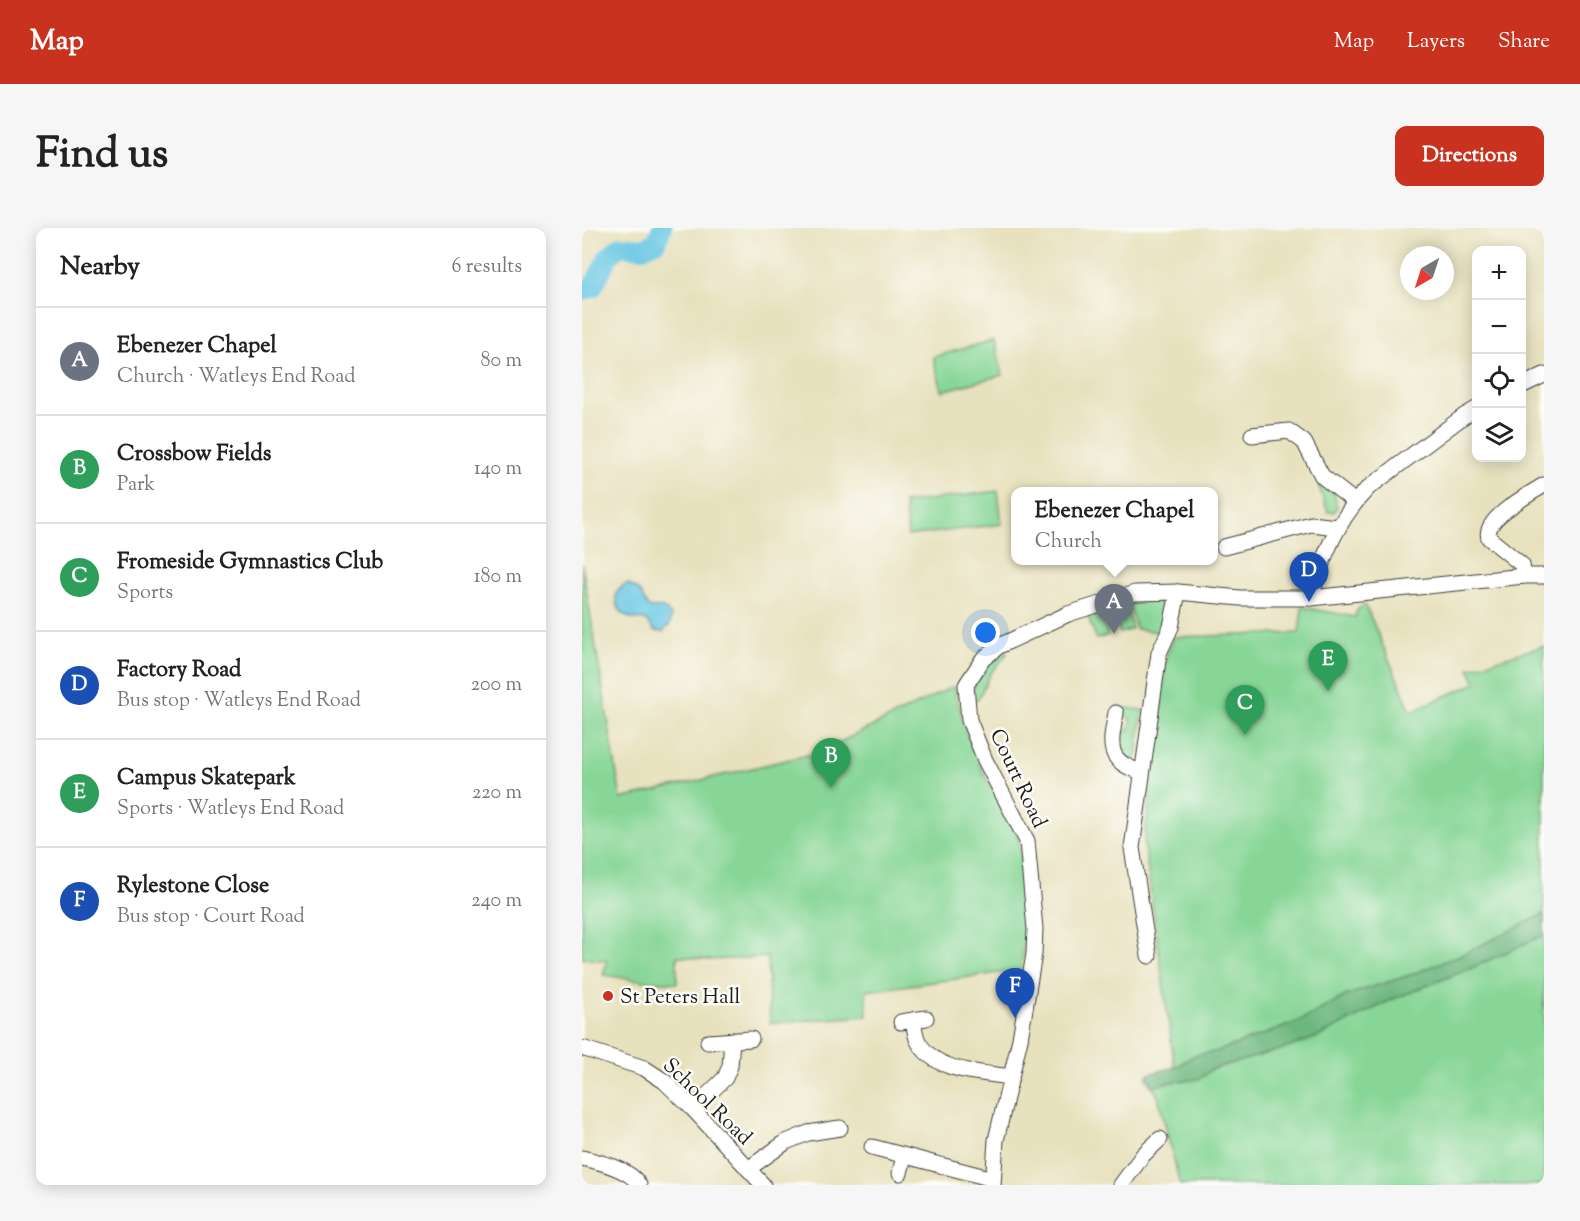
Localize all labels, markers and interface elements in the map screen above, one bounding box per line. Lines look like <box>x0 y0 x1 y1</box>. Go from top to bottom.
text: Map <box>30 22 84 62</box>
text: Map <box>1334 27 1374 57</box>
text: Layers <box>1407 27 1465 57</box>
text: Share <box>1498 27 1550 57</box>
text: Find us <box>36 126 168 186</box>
button: Directions <box>1395 126 1544 186</box>
north arrow <box>1400 246 1454 300</box>
map controls <box>1472 246 1526 462</box>
button: + <box>1472 246 1526 300</box>
text: Nearby <box>60 249 140 286</box>
text: 6 results <box>452 253 522 282</box>
button: − <box>1472 300 1526 354</box>
text: Ebenezer Chapel <box>117 331 277 363</box>
text: A <box>71 347 88 376</box>
text: 80 m <box>481 347 522 376</box>
button: locate <box>1472 354 1526 408</box>
text: Church · Watleys End Road <box>117 363 356 392</box>
button: layers <box>1472 408 1526 462</box>
text: Crossbow Fields <box>117 439 272 471</box>
text: B <box>73 455 86 484</box>
text: 140 m <box>474 455 522 484</box>
text: Park <box>117 471 155 500</box>
popup <box>1011 487 1218 565</box>
text: Ebenezer Chapel <box>1035 496 1194 528</box>
text: Church <box>1035 528 1102 557</box>
text: Fromeside Gymnastics Club <box>117 547 383 579</box>
pin: D <box>1290 552 1328 602</box>
text: C <box>71 563 88 592</box>
text: 180 m <box>474 563 522 592</box>
text: Sports <box>117 579 173 608</box>
pin: A <box>1094 584 1134 634</box>
your location <box>971 618 1000 647</box>
pin: E <box>1308 642 1348 691</box>
text: Factory Road <box>117 655 241 687</box>
text: D <box>72 671 87 700</box>
text: 200 m <box>471 671 522 700</box>
pin: C <box>1226 686 1264 735</box>
text: Bus stop · Watleys End Road <box>117 687 361 716</box>
street label: Court Road <box>981 724 1053 834</box>
pin: B <box>812 738 850 788</box>
text: Campus Skatepark <box>117 763 296 795</box>
text: E <box>73 779 86 808</box>
text: 220 m <box>472 779 522 808</box>
text: Sports · Watleys End Road <box>117 795 344 824</box>
text: Rylestone Close <box>117 871 269 903</box>
text: F <box>74 887 85 916</box>
text: 240 m <box>471 887 522 916</box>
text: Bus stop · Court Road <box>117 903 305 932</box>
pin: F <box>996 968 1034 1018</box>
place label: St Peters Hall <box>620 983 741 1013</box>
marker: St Peters Hall <box>601 989 615 1003</box>
street label: School Road <box>655 1052 758 1153</box>

